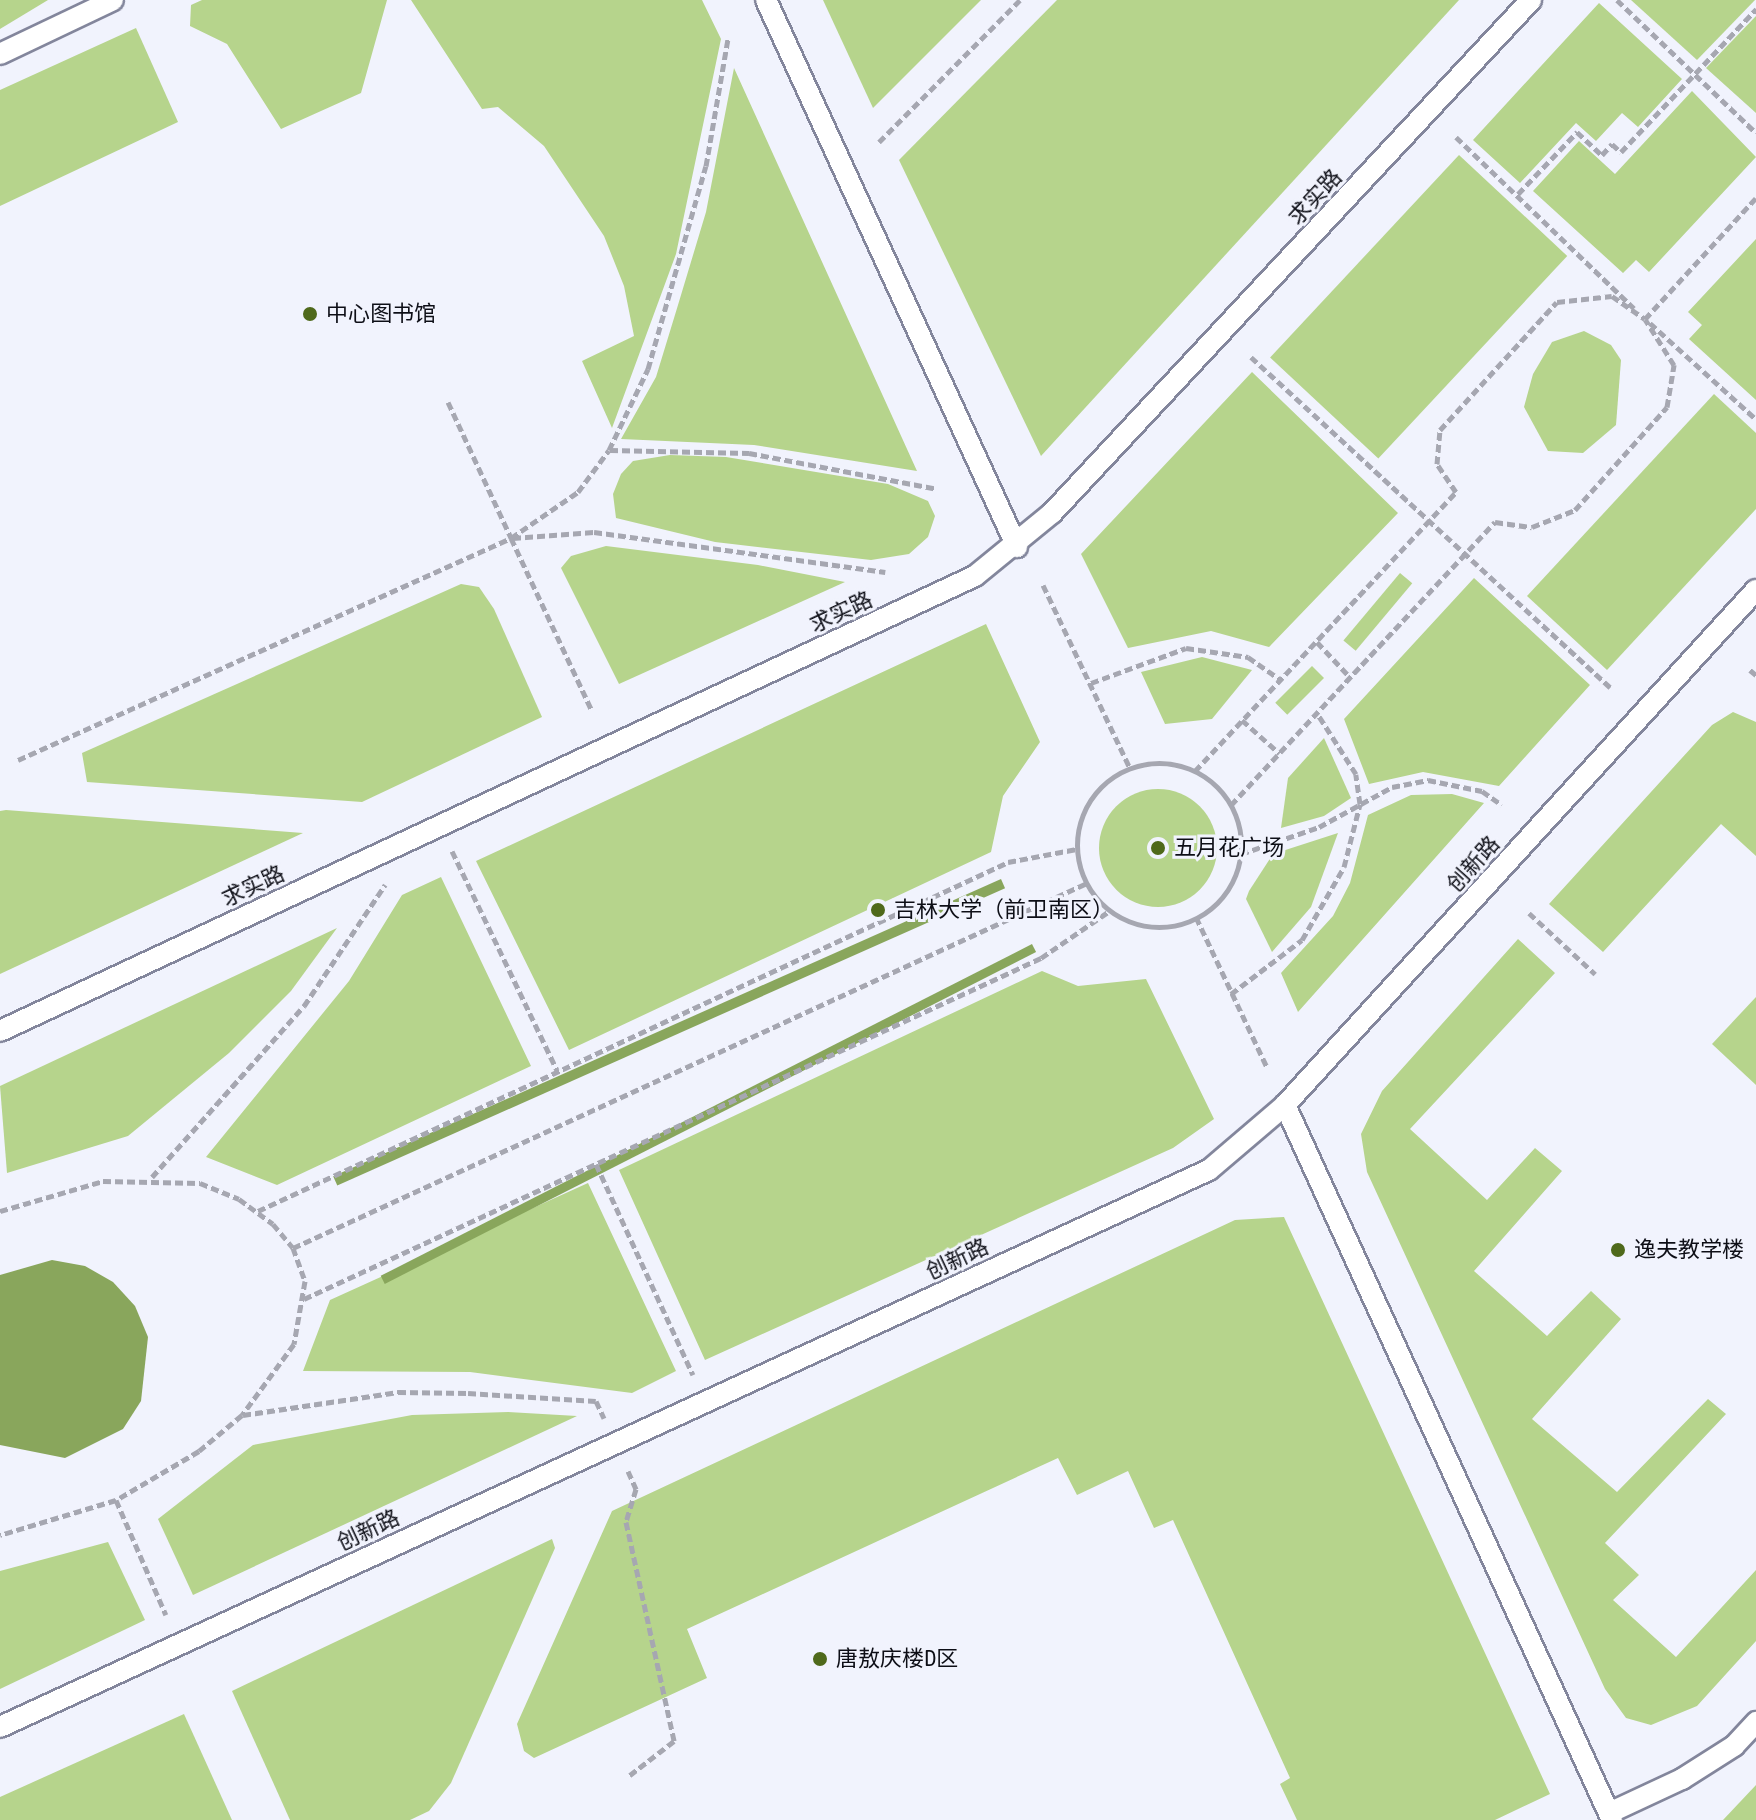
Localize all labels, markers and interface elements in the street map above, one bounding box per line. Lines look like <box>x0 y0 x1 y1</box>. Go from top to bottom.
street label: 求实路 <box>1283 164 1347 230</box>
place label: 中心图书馆 <box>326 301 436 327</box>
marker: 中心图书馆 <box>301 305 319 323</box>
street label: 求实路 <box>806 586 876 638</box>
street label: 创新路 <box>1441 831 1505 897</box>
place label: 五月花广场 <box>1174 835 1284 861</box>
marker: 五月花广场 <box>1149 839 1167 857</box>
street label: 求实路 <box>218 860 288 912</box>
place label: 吉林大学（前卫南区） <box>894 897 1114 923</box>
marker: 吉林大学（前卫南区） <box>869 901 887 919</box>
street label: 创新路 <box>922 1233 992 1285</box>
place label: 逸夫教学楼 <box>1634 1237 1744 1263</box>
marker: 逸夫教学楼 <box>1609 1241 1627 1259</box>
street label: 创新路 <box>333 1504 403 1556</box>
place label: 唐敖庆楼D区 <box>836 1646 958 1672</box>
marker: 唐敖庆楼D区 <box>811 1650 829 1668</box>

